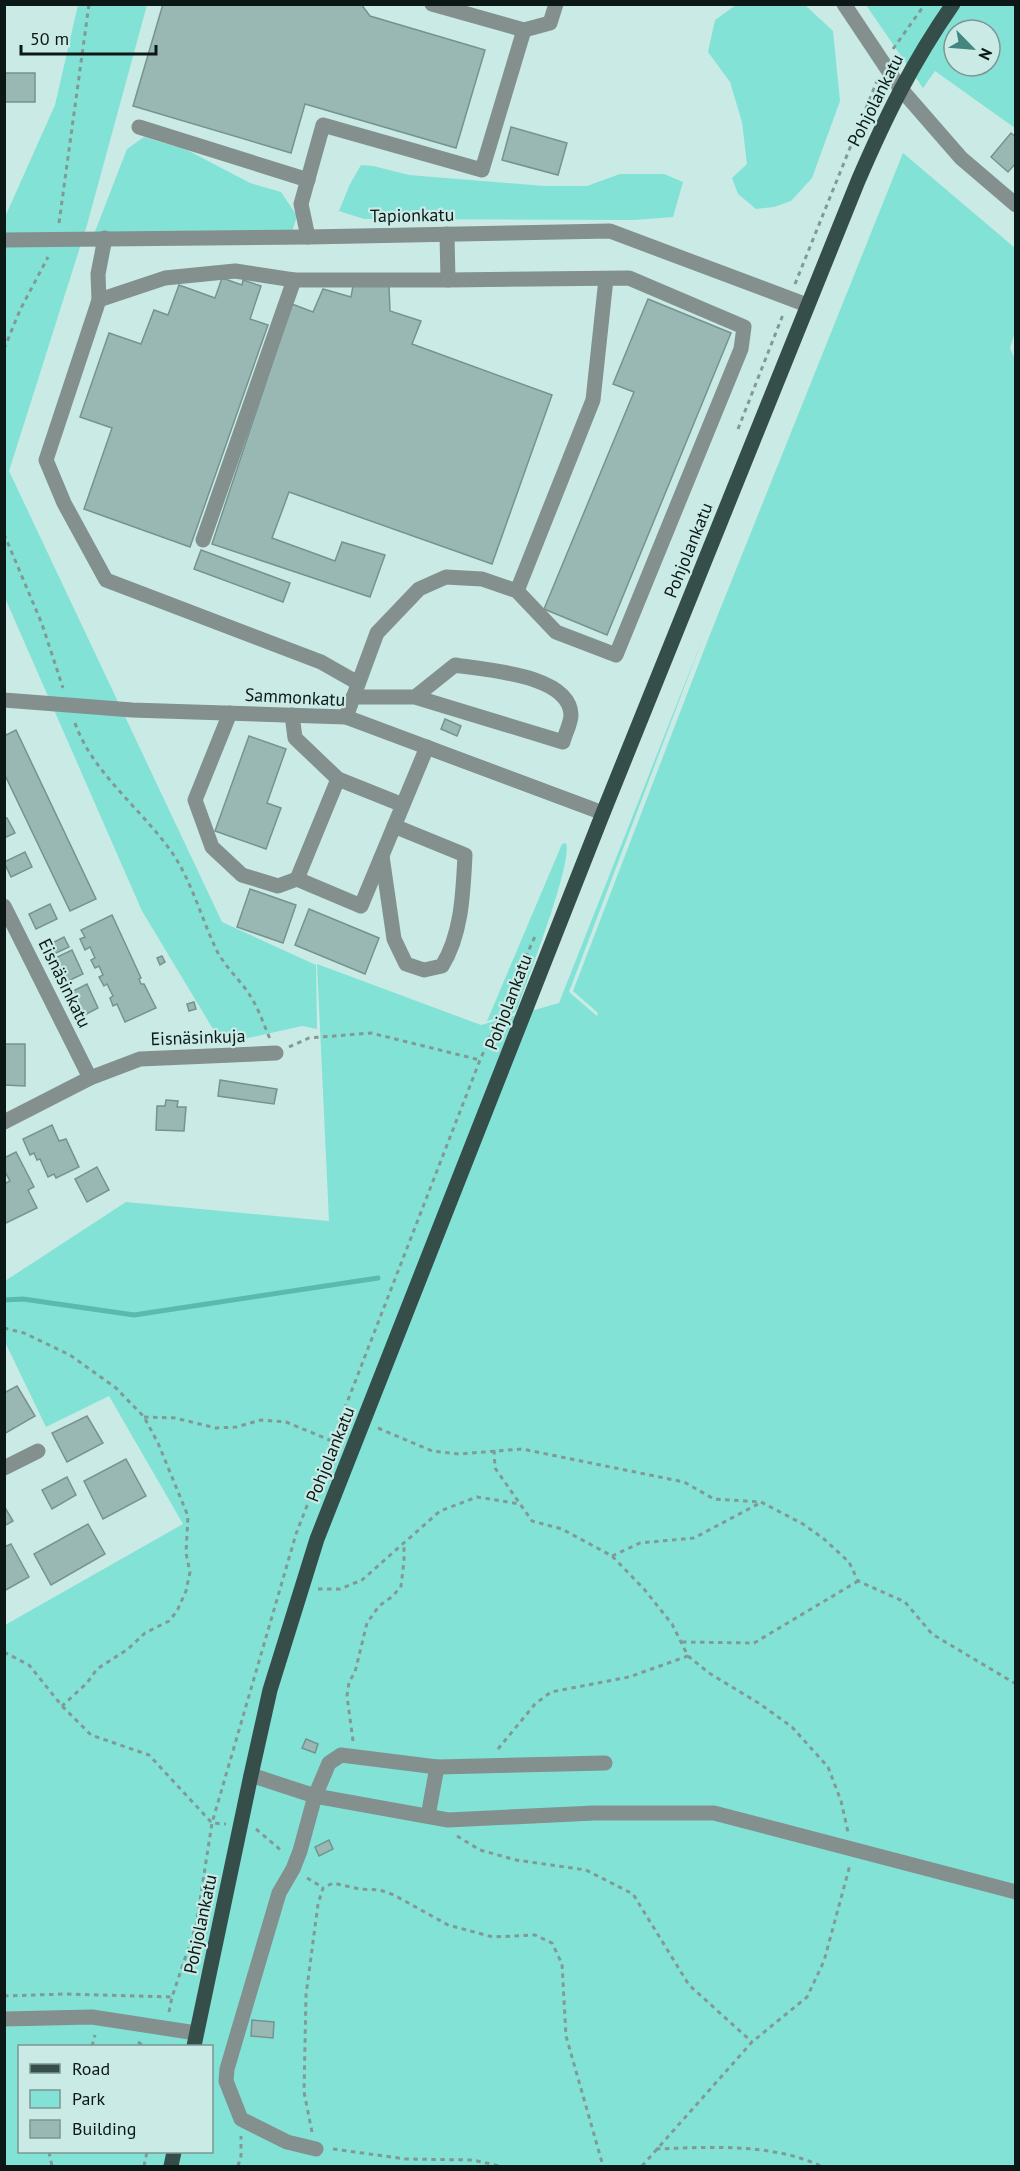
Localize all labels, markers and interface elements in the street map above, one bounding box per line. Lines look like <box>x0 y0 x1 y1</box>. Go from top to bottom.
scale bar <box>21 18 156 56</box>
north arrow <box>942 18 1002 78</box>
text: 50 m <box>30 27 69 50</box>
text: N <box>974 45 997 63</box>
street label: Pohjolankatu <box>842 50 908 150</box>
street label: Tapionkatu <box>370 203 454 227</box>
street label: Pohjolankatu <box>658 499 718 601</box>
street label: Sammonkatu <box>244 683 346 711</box>
street label: Eisnäsinkatu <box>34 935 96 1031</box>
street label: Pohjolankatu <box>479 951 537 1053</box>
street label: Eisnäsinkuja <box>150 1024 246 1050</box>
street label: Pohjolankatu <box>300 1403 360 1505</box>
street label: Pohjolankatu <box>178 1872 222 1976</box>
legend <box>18 2045 213 2153</box>
text: Road <box>72 2057 110 2080</box>
text: Park <box>72 2087 105 2110</box>
text: Building <box>72 2117 136 2140</box>

